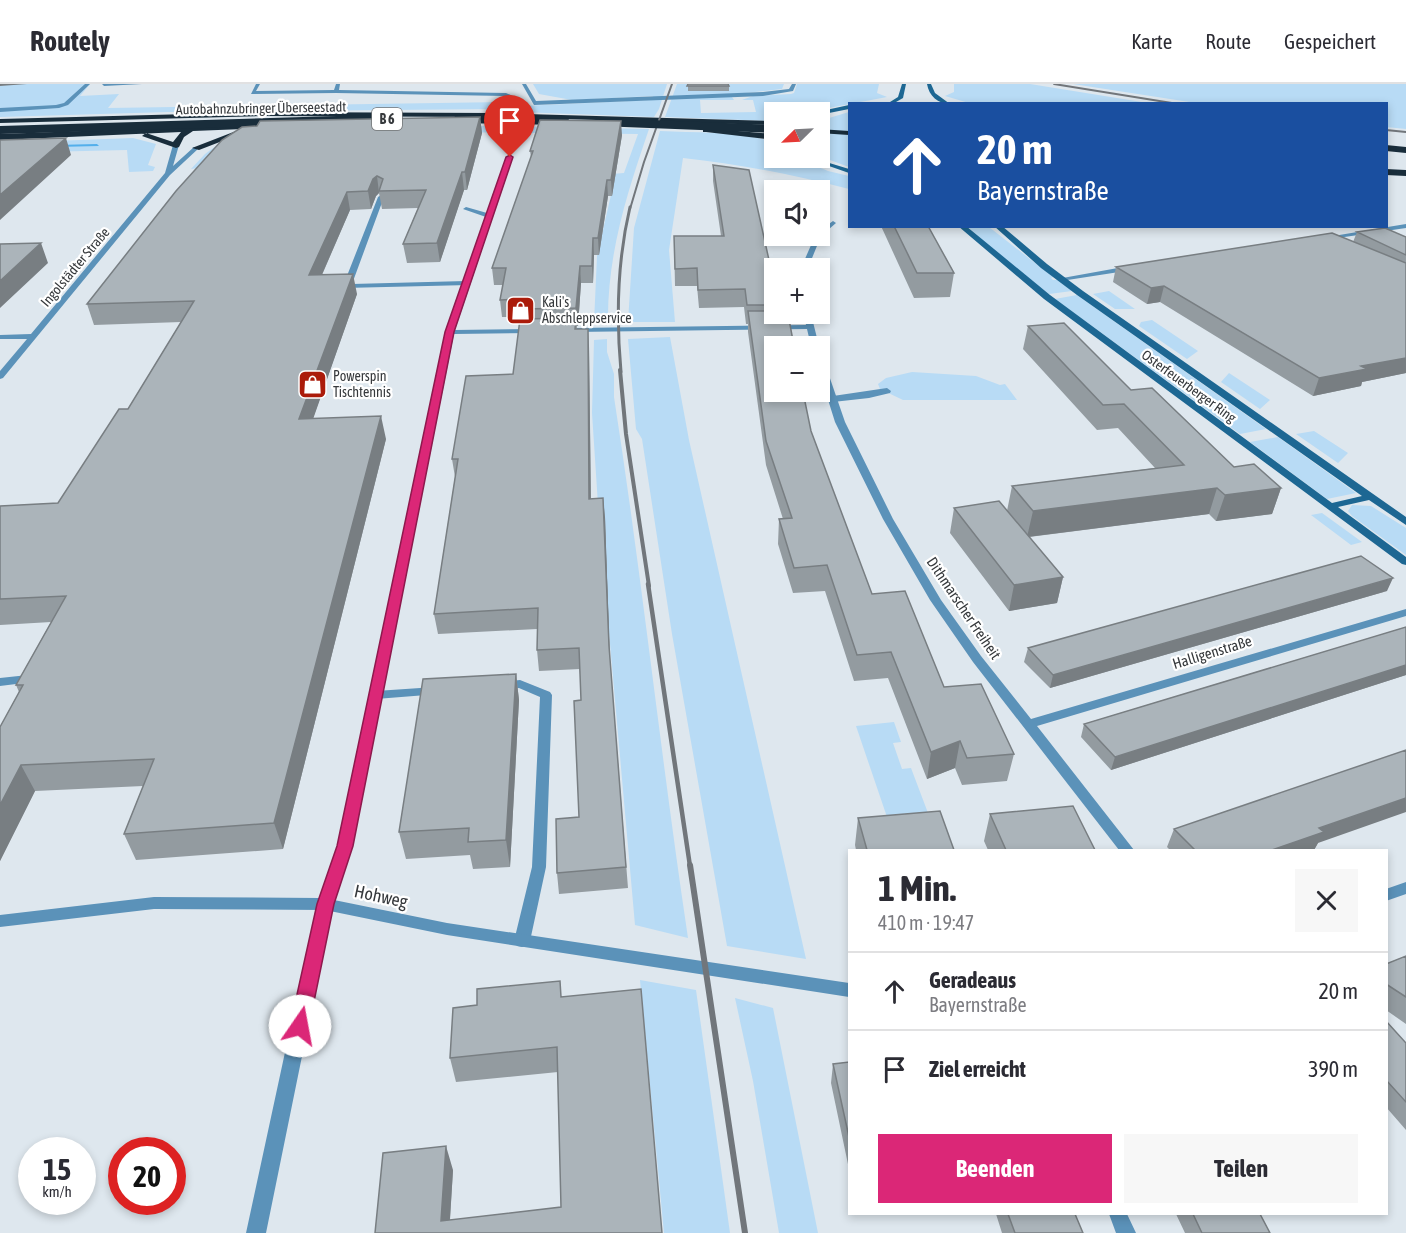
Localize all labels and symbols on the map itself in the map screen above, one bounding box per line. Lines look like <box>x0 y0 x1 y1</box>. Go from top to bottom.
pin <box>484 95 535 157</box>
street label: Autobahnzubringer Überseestadt <box>176 99 346 117</box>
north arrow <box>764 102 830 168</box>
road number: B 6 <box>372 108 402 130</box>
street label: Ingolstädter Straße <box>37 224 113 310</box>
shop icon: Kali's Abschleppservice <box>505 294 537 326</box>
place label: Kali's Abschleppservice <box>542 294 632 326</box>
street label: Osterfeuerberger Ring <box>1139 346 1239 426</box>
shop icon: Powerspin Tischtennis <box>296 368 328 400</box>
place label: Powerspin Tischtennis <box>333 368 391 400</box>
street label: Dithmarscher Freiheit <box>924 554 1004 662</box>
street label: Halligenstraße <box>1170 632 1254 672</box>
street label: Hohweg <box>352 880 410 912</box>
position arrow <box>268 994 332 1058</box>
speed limit sign: 20 <box>108 1137 186 1215</box>

